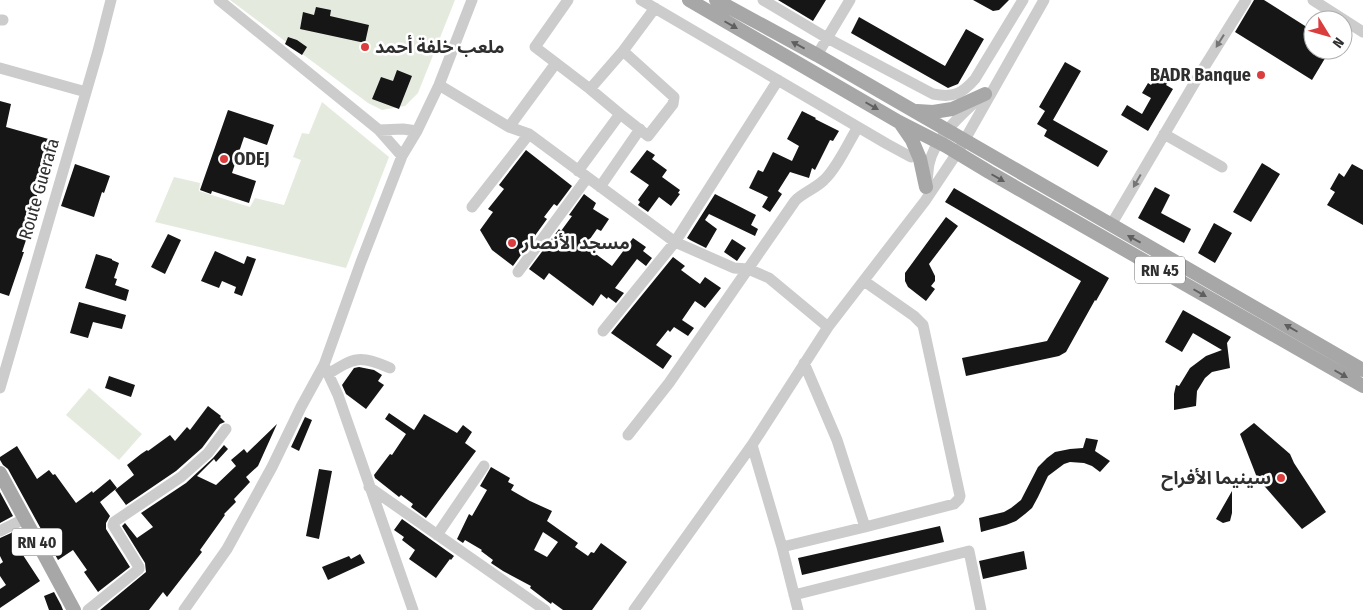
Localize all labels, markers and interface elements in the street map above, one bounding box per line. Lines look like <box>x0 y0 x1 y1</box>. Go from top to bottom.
north arrow <box>1303 10 1353 60</box>
one-way arrow <box>724 20 737 29</box>
place label: ملعب خلفة أحمد <box>375 34 504 58</box>
text: N <box>1329 34 1347 51</box>
one-way arrow <box>1215 35 1225 48</box>
marker: ملعب خلفة أحمد <box>359 41 371 53</box>
one-way arrow <box>791 41 806 49</box>
place label: BADR Banque <box>1150 64 1251 86</box>
marker: BADR Banque <box>1255 69 1267 81</box>
one-way arrow <box>865 101 878 110</box>
street label: Route Guerafa <box>14 136 64 242</box>
place label: ODEJ <box>234 148 270 170</box>
marker: ODEJ <box>218 153 230 165</box>
one-way arrow <box>991 174 1006 182</box>
one-way arrow <box>1132 174 1141 187</box>
place label: مسجد الأنصار <box>521 232 630 254</box>
one-way arrow <box>1128 234 1141 243</box>
marker: مسجد الأنصار <box>506 237 518 249</box>
road number: RN 45 <box>1135 256 1185 284</box>
one-way arrow <box>1194 289 1207 298</box>
one-way arrow <box>1284 324 1297 333</box>
one-way arrow <box>1335 369 1348 378</box>
place label: سينيما الأفراح <box>1161 467 1271 491</box>
marker: سينيما الأفراح <box>1275 472 1287 484</box>
road number: RN 40 <box>12 528 62 556</box>

